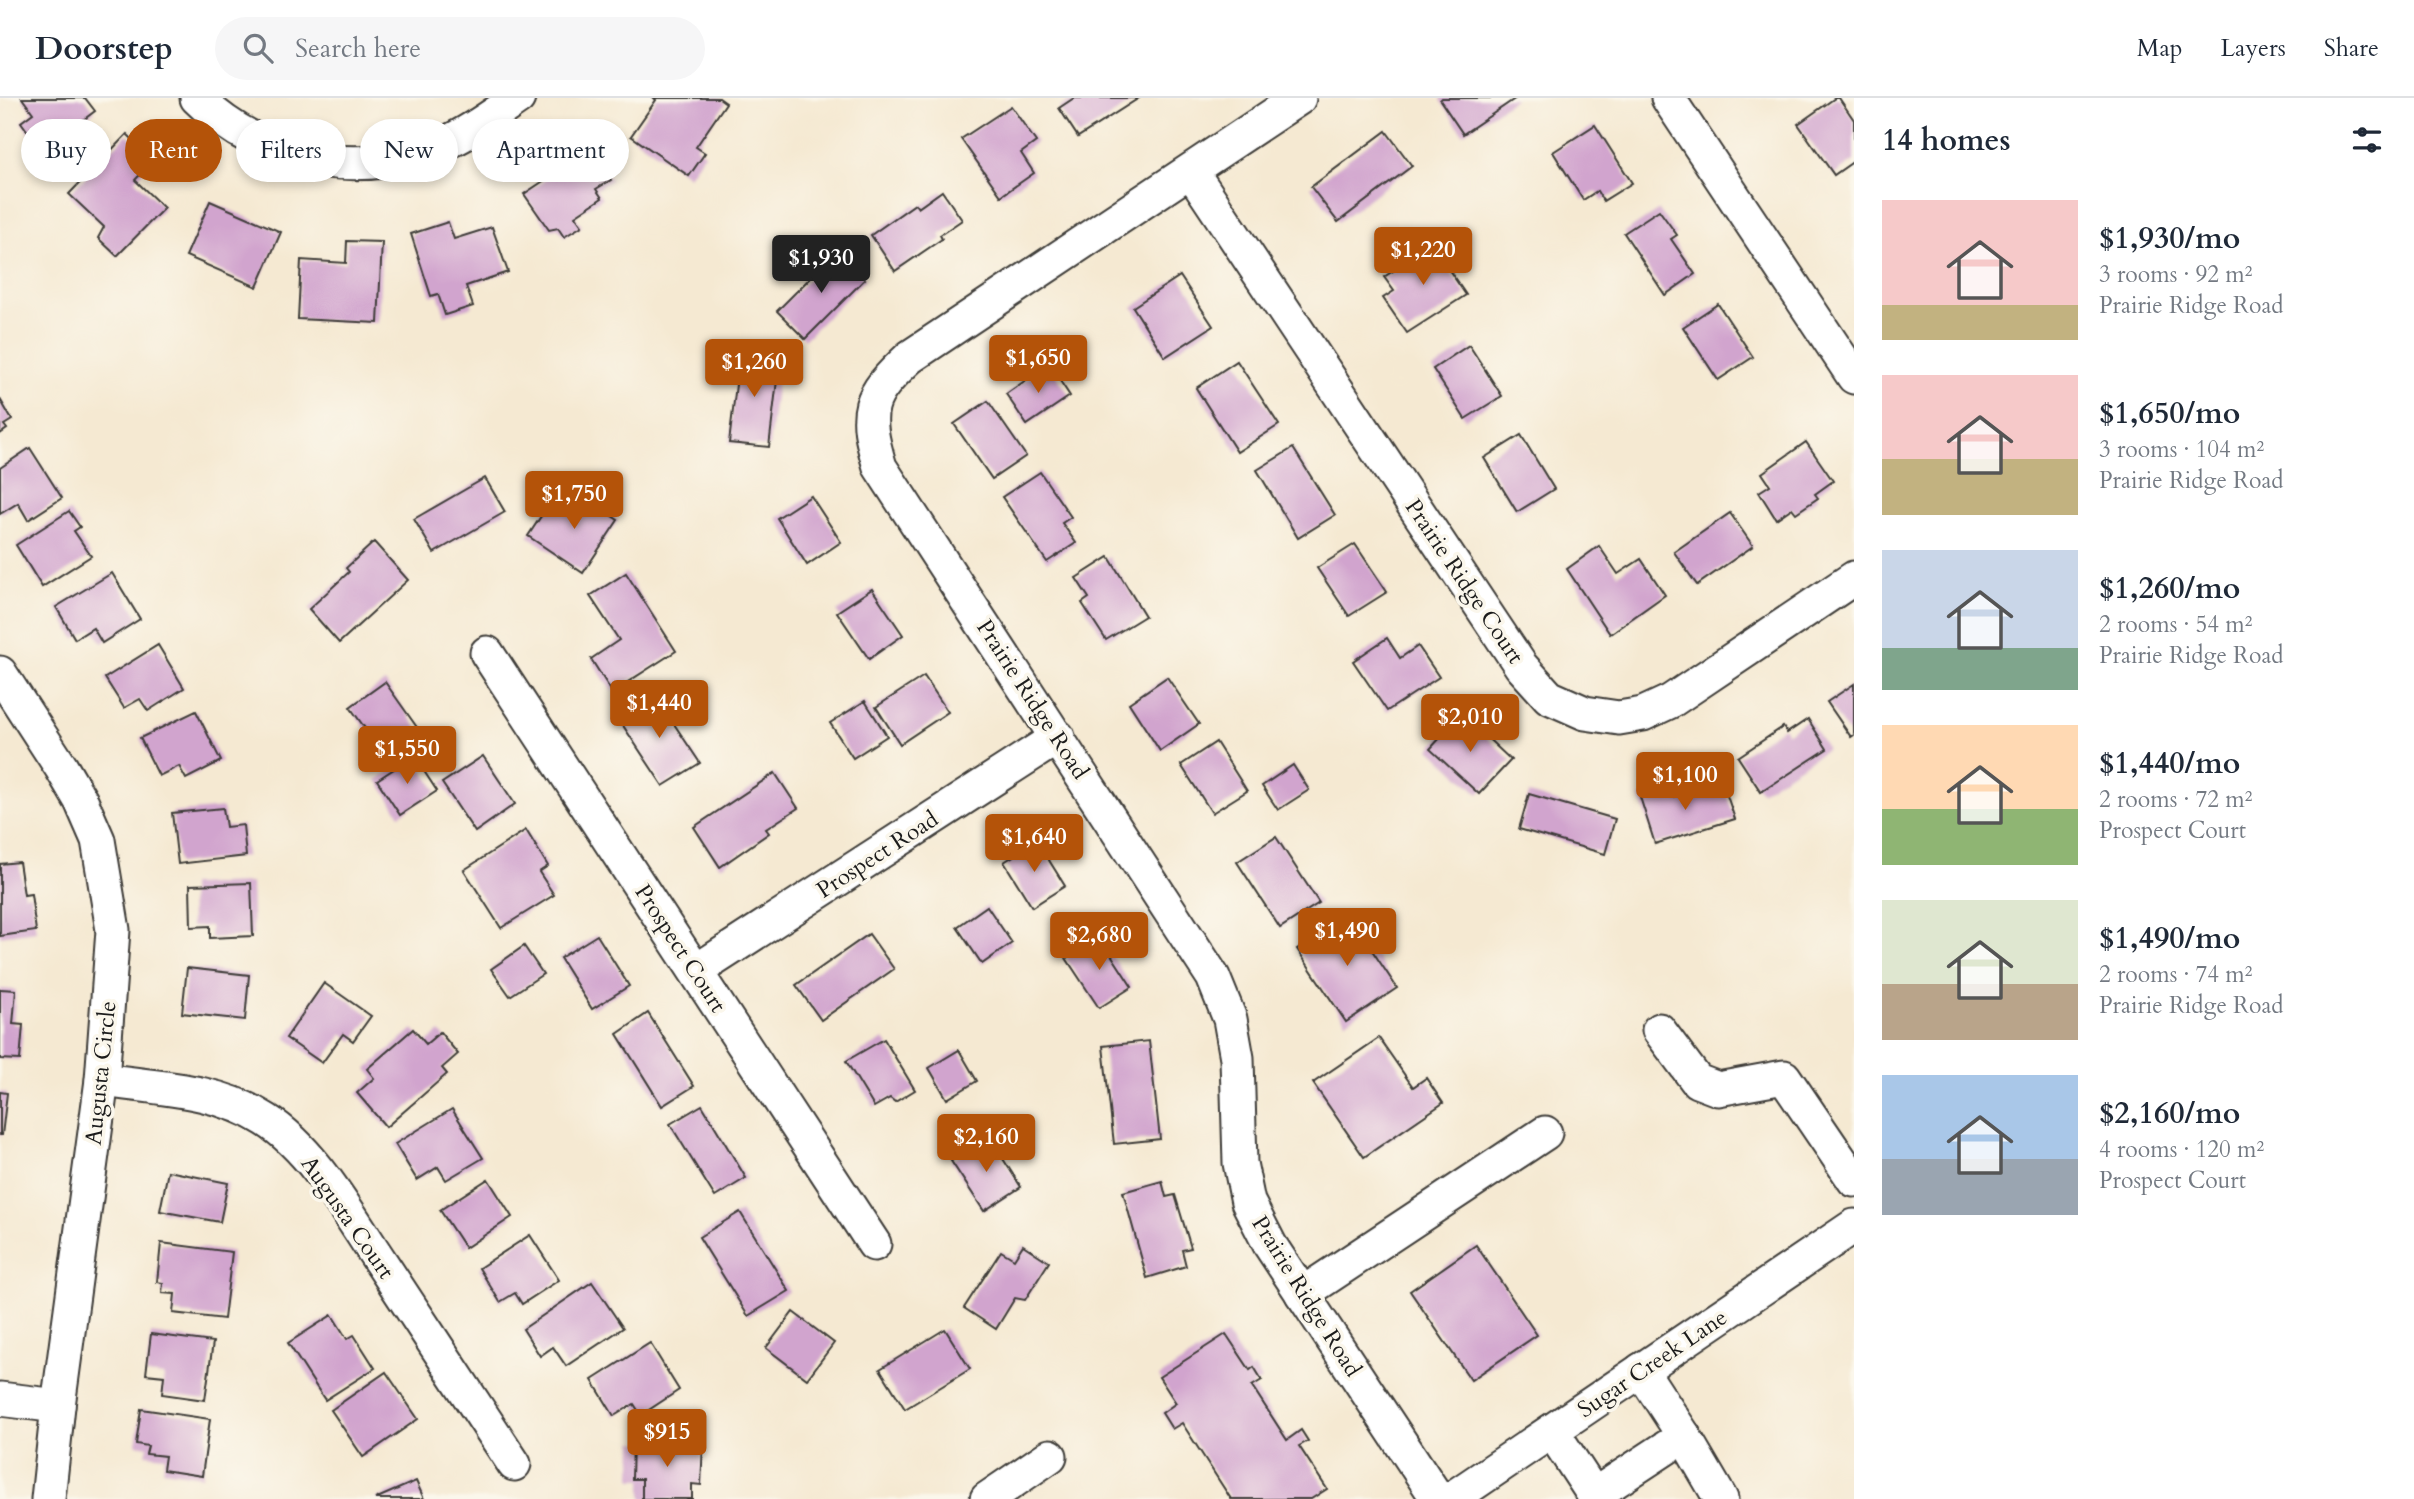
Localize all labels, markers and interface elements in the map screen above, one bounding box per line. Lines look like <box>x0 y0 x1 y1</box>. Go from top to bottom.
search box <box>215 17 705 80</box>
text: Doorstep <box>35 26 173 71</box>
icon: search <box>239 29 277 67</box>
text: Search here <box>295 31 421 66</box>
text: Map <box>2137 32 2183 65</box>
text: Layers <box>2221 32 2286 65</box>
text: Share <box>2324 32 2379 65</box>
chip: Buy <box>21 119 111 182</box>
chip: Rent <box>125 119 222 182</box>
chip: Filters <box>236 119 346 182</box>
chip: New <box>360 119 458 182</box>
chip: Apartment <box>472 119 629 182</box>
text: 14 homes <box>1882 120 2011 161</box>
icon: filters <box>2348 121 2386 159</box>
text: $1,930/mo <box>2099 218 2240 259</box>
pin: $1,220 <box>1366 228 1480 287</box>
icon: home <box>1938 228 2022 312</box>
text: $1,220 <box>1390 234 1456 265</box>
pin: $1,930 <box>764 236 878 295</box>
text: $1,930 <box>788 242 854 273</box>
text: 3 rooms · 92 m² <box>2099 259 2252 290</box>
text: Prairie Ridge Road <box>2099 290 2284 321</box>
pin: $1,650 <box>981 336 1095 395</box>
pin: $1,260 <box>697 340 811 399</box>
text: $1,650 <box>1005 342 1071 373</box>
text: $1,260 <box>721 346 787 377</box>
text: $1,650/mo <box>2099 393 2240 434</box>
icon: home <box>1938 403 2022 487</box>
text: 3 rooms · 104 m² <box>2099 434 2264 465</box>
text: Prairie Ridge Road <box>2099 465 2284 496</box>
pin: $1,750 <box>517 472 631 531</box>
text: $1,750 <box>541 478 607 509</box>
street label: Prairie Ridge Court <box>1398 493 1531 670</box>
text: $1,260/mo <box>2099 568 2240 609</box>
icon: home <box>1938 578 2022 662</box>
text: 2 rooms · 54 m² <box>2099 609 2252 640</box>
street label: Prairie Ridge Road <box>969 613 1096 786</box>
text: Prairie Ridge Road <box>2099 640 2284 671</box>
pin: $1,440 <box>602 680 716 740</box>
text: $1,440 <box>626 687 692 718</box>
pin: $2,010 <box>1413 694 1527 754</box>
text: $2,010 <box>1437 701 1503 732</box>
pin: $1,550 <box>350 726 464 786</box>
text: $1,550 <box>374 733 440 764</box>
text: $1,440/mo <box>2099 743 2240 784</box>
pin: $1,100 <box>1628 752 1742 812</box>
icon: home <box>1938 753 2022 837</box>
text: $1,100 <box>1652 759 1718 790</box>
text: 2 rooms · 72 m² <box>2099 784 2252 815</box>
street label: Prospect Road <box>810 803 945 905</box>
pin: $1,640 <box>977 814 1091 874</box>
text: Prospect Court <box>2099 815 2246 846</box>
text: $1,640 <box>1001 821 1067 852</box>
street label: Prospect Court <box>628 878 734 1018</box>
pin: $1,490 <box>1290 908 1404 968</box>
pin: $2,680 <box>1042 912 1156 972</box>
text: $1,490 <box>1314 915 1380 946</box>
text: $1,490/mo <box>2099 918 2240 959</box>
text: $2,680 <box>1066 919 1132 950</box>
icon: home <box>1938 928 2022 1012</box>
text: 2 rooms · 74 m² <box>2099 959 2252 990</box>
text: Prairie Ridge Road <box>2099 990 2284 1021</box>
street label: Augusta Circle <box>78 999 123 1147</box>
text: $2,160/mo <box>2099 1093 2240 1134</box>
icon: home <box>1938 1103 2022 1187</box>
pin: $2,160 <box>929 1114 1043 1174</box>
text: $2,160 <box>953 1121 1019 1152</box>
text: 4 rooms · 120 m² <box>2099 1134 2264 1165</box>
street label: Augusta Court <box>294 1149 402 1285</box>
text: Prospect Court <box>2099 1165 2246 1196</box>
street label: Prairie Ridge Road <box>1245 1210 1369 1383</box>
street label: Sugar Creek Lane <box>1571 1302 1733 1425</box>
pin: $915 <box>626 1410 708 1469</box>
text: $915 <box>643 1416 691 1447</box>

